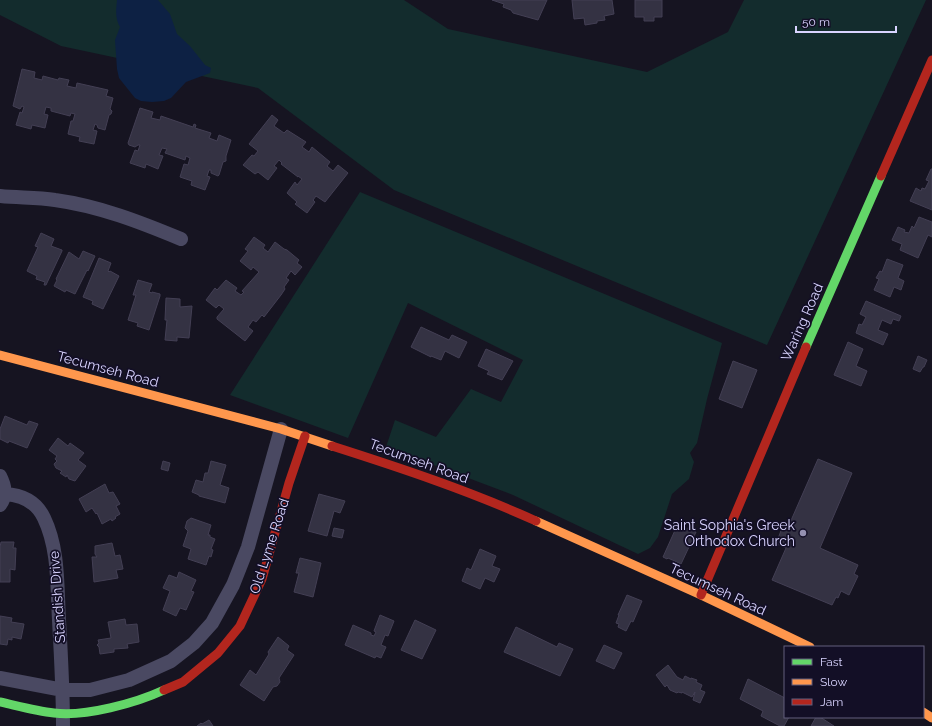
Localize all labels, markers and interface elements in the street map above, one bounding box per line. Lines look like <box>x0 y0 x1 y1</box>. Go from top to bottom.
scale bar <box>796 8 896 34</box>
text: 50 m <box>802 15 830 29</box>
street label: Waring Road <box>778 281 826 363</box>
street label: Tecumseh Road <box>56 348 160 390</box>
street label: Tecumseh Road <box>367 436 471 486</box>
street label: Old Lyme Road <box>246 496 292 596</box>
place label: Saint Sophia's Greek Orthodox Church <box>664 517 796 549</box>
marker: Saint Sophia's Greek Orthodox Church <box>798 528 808 538</box>
street label: Standish Drive <box>46 550 68 644</box>
street label: Tecumseh Road <box>667 560 769 618</box>
legend <box>784 646 924 718</box>
text: Fast <box>820 655 843 669</box>
text: Slow <box>820 675 847 689</box>
text: Jam <box>820 695 843 709</box>

